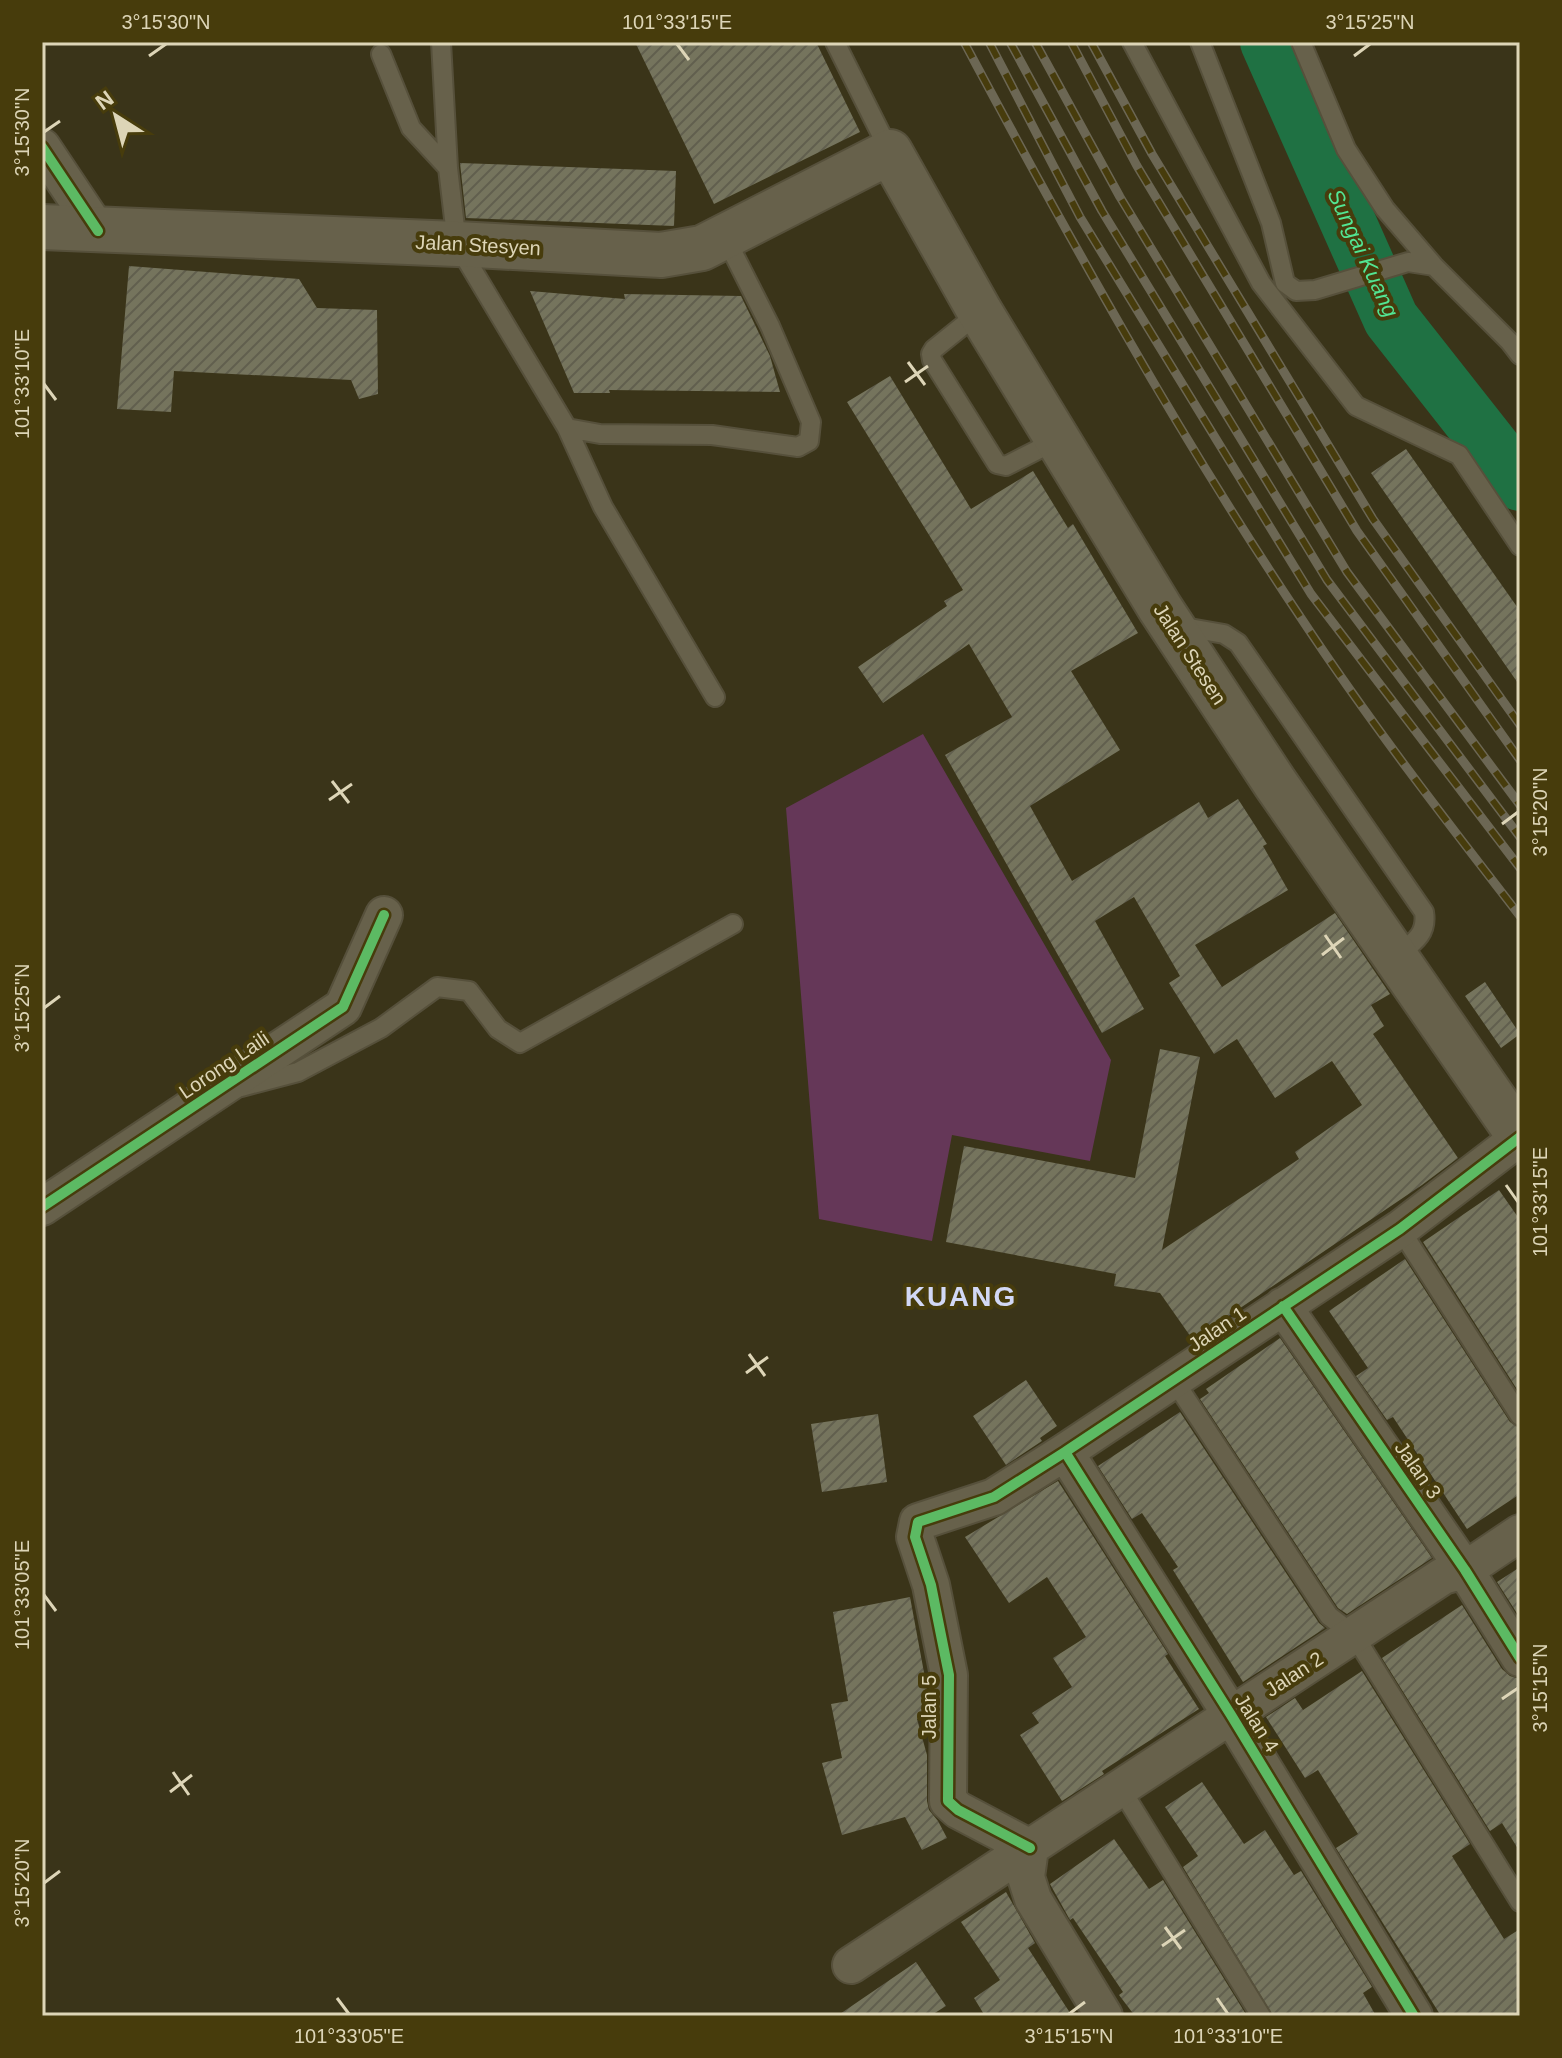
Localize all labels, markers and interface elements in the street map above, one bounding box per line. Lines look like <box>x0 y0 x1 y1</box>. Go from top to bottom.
text: 3°15'30"N <box>122 11 210 33</box>
text: 101°33'15"E <box>622 11 732 33</box>
text: 3°15'25"N <box>1326 11 1414 33</box>
north arrow <box>76 76 156 156</box>
text: N <box>91 85 118 115</box>
text: 3°15'30"N <box>11 88 33 176</box>
water label: Sungai Kuang <box>1322 185 1404 322</box>
street label: Jalan Stesyen <box>415 231 541 259</box>
text: 101°33'10"E <box>11 329 33 439</box>
street label: Jalan Stesen <box>1149 600 1231 708</box>
text: 3°15'20"N <box>1529 768 1551 856</box>
text: 3°15'25"N <box>11 964 33 1052</box>
street label: Lorong Laili <box>175 1027 273 1103</box>
text: 101°33'15"E <box>1529 1147 1551 1257</box>
district label: KUANG <box>905 1281 1017 1312</box>
street label: Jalan 1 <box>1184 1302 1250 1356</box>
street label: Jalan 3 <box>1390 1437 1446 1503</box>
text: 101°33'05"E <box>11 1540 33 1650</box>
text: 3°15'15"N <box>1529 1644 1551 1732</box>
street label: Jalan 2 <box>1261 1647 1327 1701</box>
street label: Jalan 5 <box>918 1675 940 1739</box>
street label: Jalan 4 <box>1231 1690 1283 1756</box>
text: 3°15'20"N <box>11 1839 33 1927</box>
text: 101°33'05"E <box>294 2025 404 2047</box>
text: 3°15'15"N <box>1025 2025 1113 2047</box>
text: 101°33'10"E <box>1173 2025 1283 2047</box>

